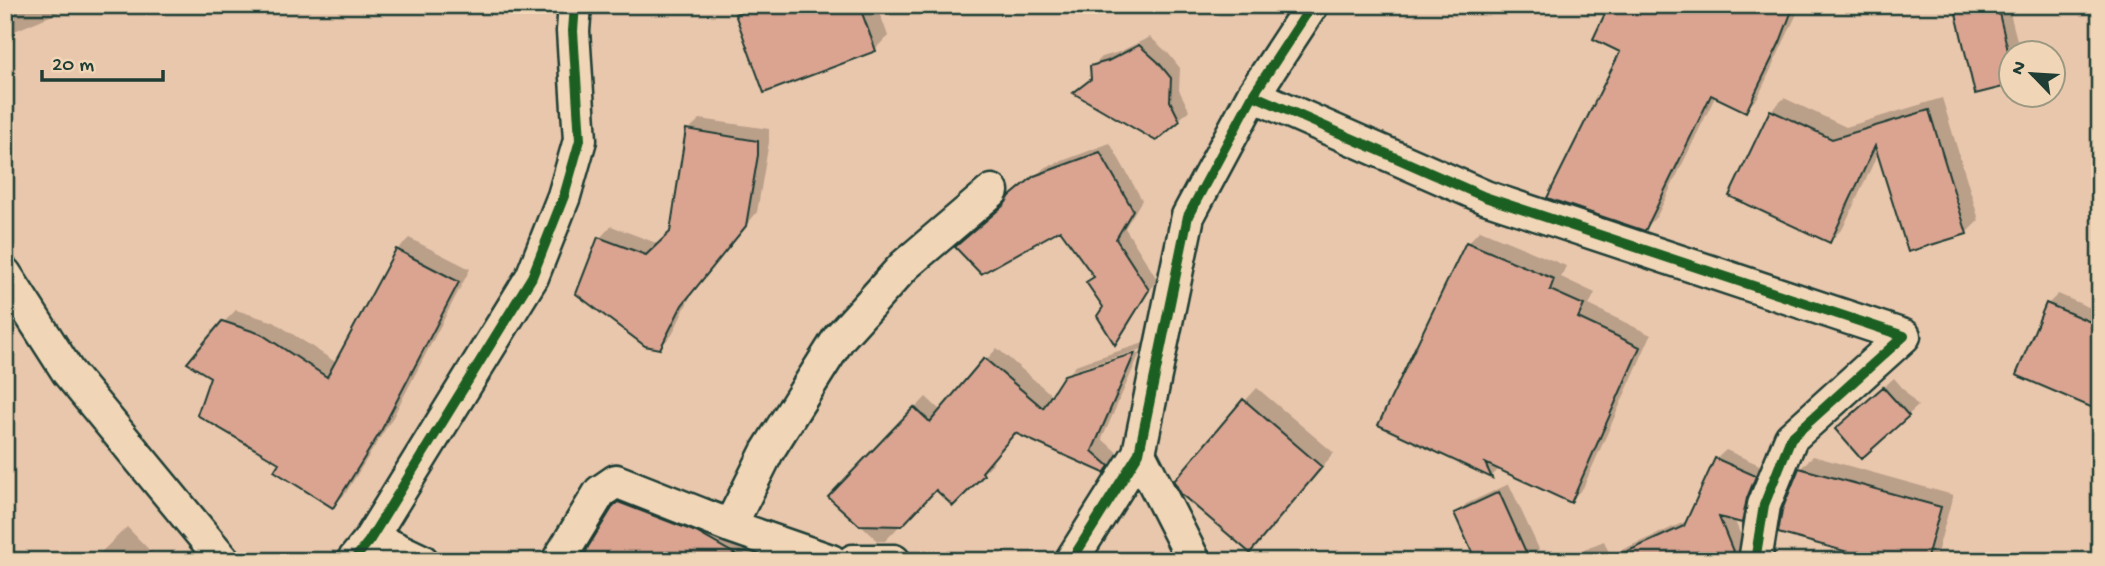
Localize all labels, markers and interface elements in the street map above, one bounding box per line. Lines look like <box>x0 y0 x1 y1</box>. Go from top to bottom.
scale bar <box>42 38 163 82</box>
north arrow <box>1996 38 2066 108</box>
text: 20 m <box>52 54 94 79</box>
text: N <box>2007 58 2033 79</box>

